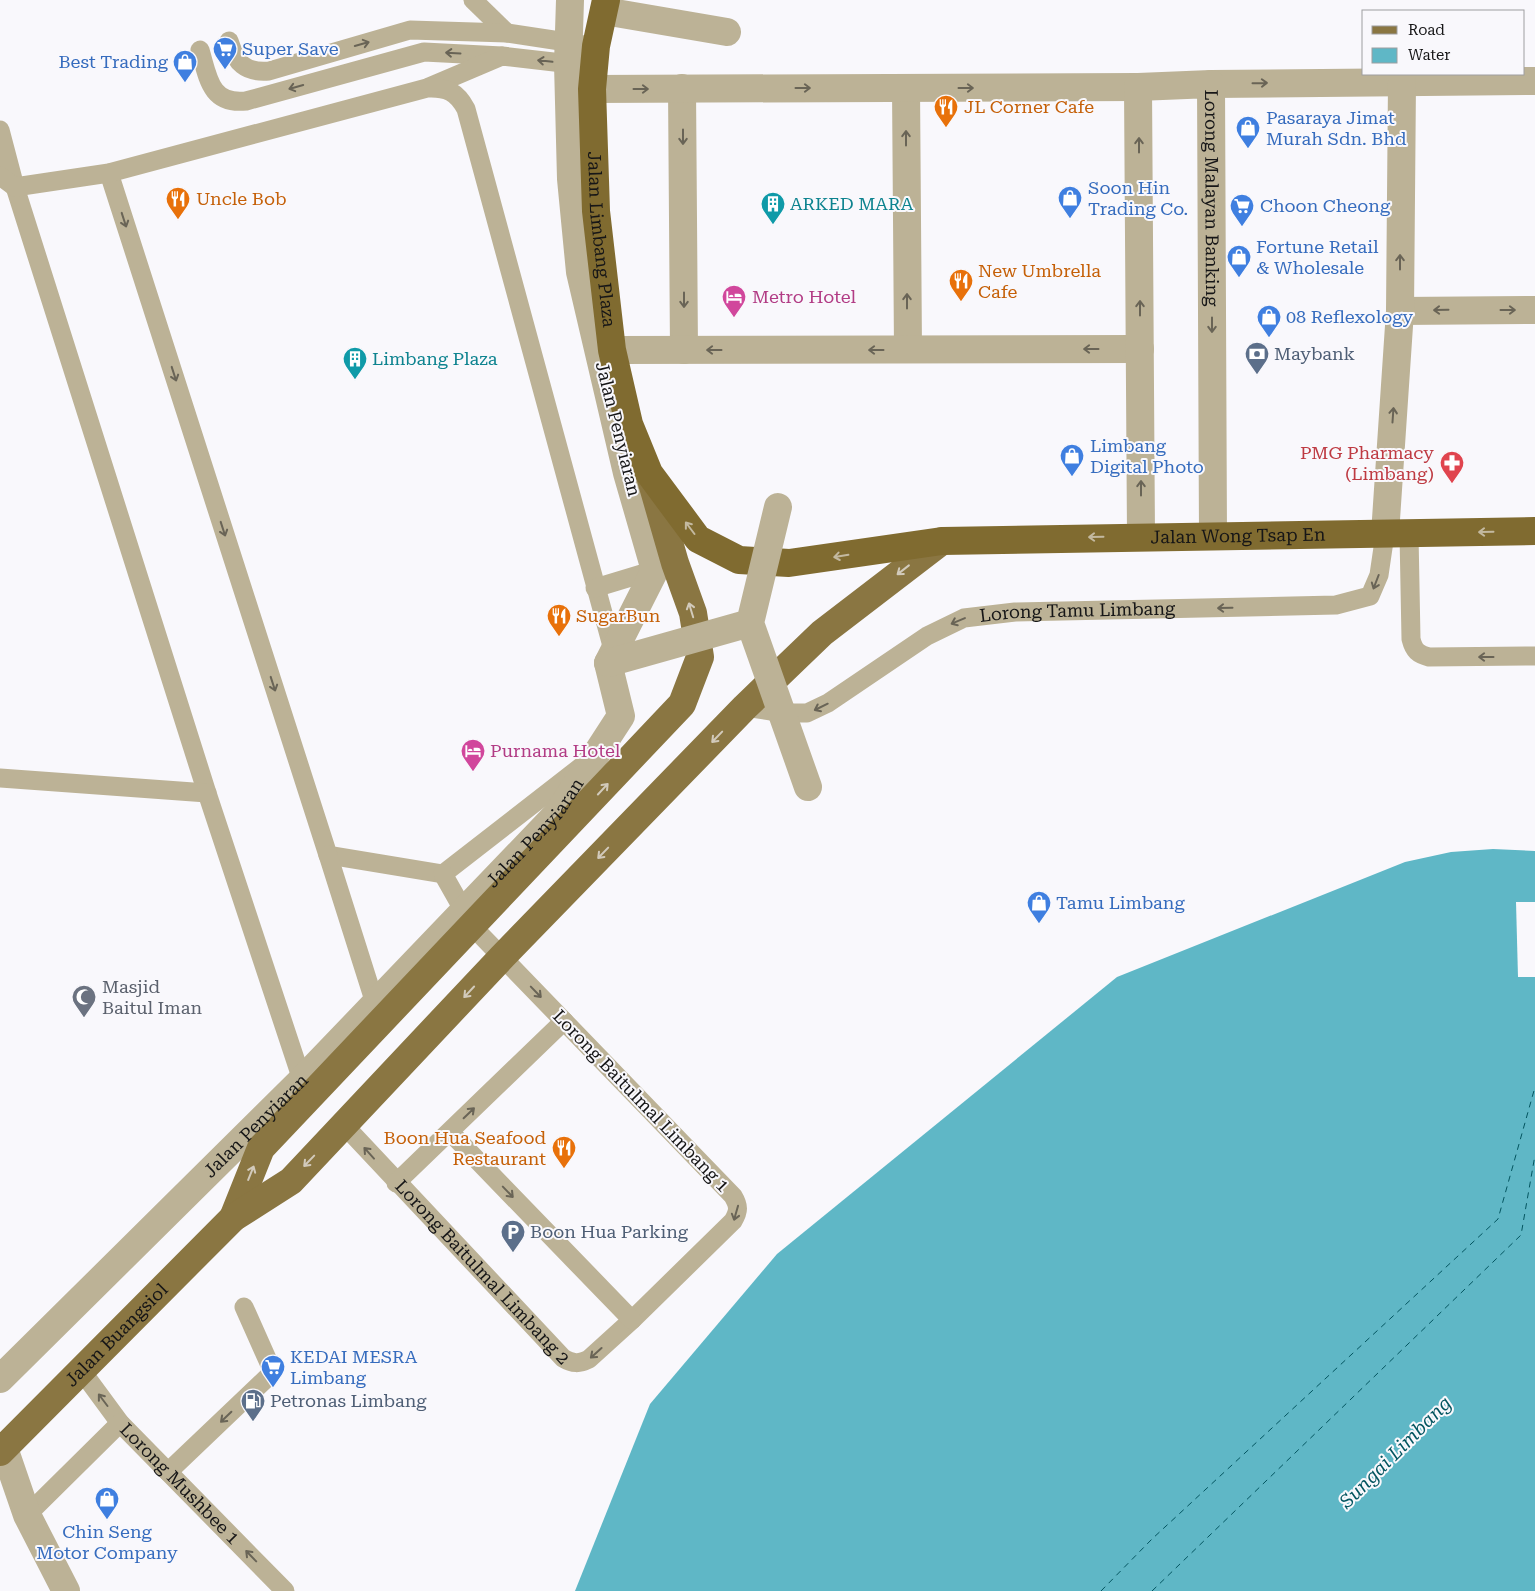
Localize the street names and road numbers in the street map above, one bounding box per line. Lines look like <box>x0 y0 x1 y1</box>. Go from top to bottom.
street label: Lorong Malayan Banking <box>1201 89 1223 307</box>
street label: Jalan Limbang Plaza <box>584 151 620 329</box>
street label: Jalan Penyiaran <box>592 359 645 499</box>
street label: Jalan Wong Tsap En <box>1150 524 1326 547</box>
street label: Lorong Tamu Limbang <box>978 597 1176 626</box>
street label: Jalan Penyiaran <box>482 774 588 891</box>
street label: Lorong Baitulmal Limbang 1 <box>549 1005 734 1196</box>
street label: Jalan Penyiaran <box>199 1069 312 1181</box>
street label: Lorong Baitulmal Limbang 2 <box>391 1175 574 1368</box>
street label: Jalan Buangsiol <box>60 1279 172 1391</box>
street label: Lorong Mushbee 1 <box>116 1419 244 1548</box>

